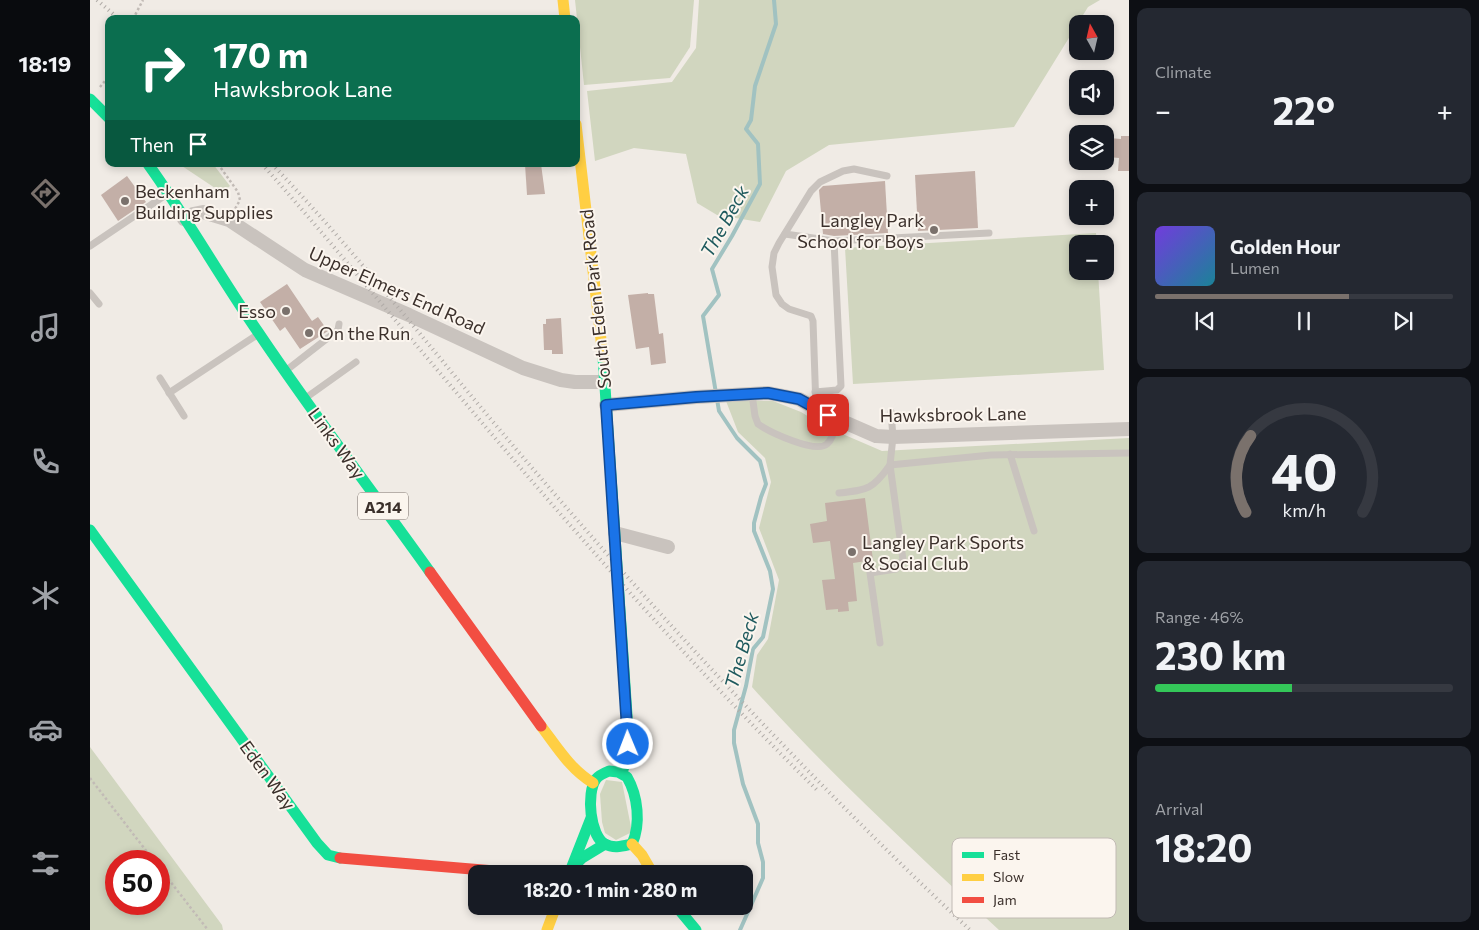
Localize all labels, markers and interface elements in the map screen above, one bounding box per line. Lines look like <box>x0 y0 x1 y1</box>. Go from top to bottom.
north arrow <box>1069 15 1114 60</box>
map controls <box>1069 15 1114 280</box>
text: 170 m <box>213 32 308 75</box>
icon: right <box>130 35 195 100</box>
text: 18:19 <box>19 50 71 77</box>
text: Climate <box>1155 62 1211 81</box>
button: sound <box>1069 70 1114 115</box>
text: Hawksbrook Lane <box>213 75 392 102</box>
text: 22° <box>1272 86 1335 133</box>
text: − <box>1155 93 1171 127</box>
text: + <box>1437 93 1453 127</box>
button: layers <box>1069 125 1114 170</box>
icon: arrive <box>184 130 212 158</box>
text: Then <box>130 133 174 156</box>
icon: directions <box>28 176 63 211</box>
place label: Beckenham Building Supplies <box>135 180 273 223</box>
water label: The Beck <box>695 180 753 261</box>
button: + <box>1069 180 1114 225</box>
marker: Beckenham Building Supplies <box>119 195 131 207</box>
street label: South Eden Park Road <box>575 208 615 390</box>
place label: Langley Park School for Boys <box>797 209 924 252</box>
marker: Langley Park School for Boys <box>928 224 940 236</box>
button: − <box>1069 235 1114 280</box>
text: Golden Hour <box>1230 235 1340 258</box>
street label: Upper Elmers End Road <box>306 241 488 339</box>
text: Lumen <box>1230 258 1280 277</box>
place label: Esso <box>238 300 276 322</box>
marker: Esso <box>280 305 292 317</box>
icon: previous <box>1191 307 1219 335</box>
icon: pause <box>1290 307 1318 335</box>
icon: next <box>1389 307 1417 335</box>
icon: music <box>28 310 63 345</box>
place label: On the Run <box>319 322 410 344</box>
marker: On the Run <box>303 327 315 339</box>
pin <box>807 394 849 436</box>
icon: arrive <box>814 401 842 429</box>
street label: Hawksbrook Lane <box>879 402 1027 426</box>
street label: Links Way <box>304 403 370 483</box>
text: 40 <box>1271 438 1337 502</box>
icon: phone <box>28 444 63 479</box>
road number: A214 <box>358 492 408 520</box>
text: km/h <box>1282 499 1326 521</box>
place label: Langley Park Sports & Social Club <box>862 531 1024 574</box>
marker: Langley Park Sports & Social Club <box>846 546 858 558</box>
icon: climate <box>28 578 63 613</box>
text: Range · 46% <box>1155 607 1243 626</box>
water label: The Beck <box>719 608 763 691</box>
text: 230 km <box>1155 631 1286 678</box>
icon: car <box>28 712 63 747</box>
position arrow <box>601 717 653 769</box>
street label: Eden Way <box>236 736 300 814</box>
text: Arrival <box>1155 799 1203 818</box>
text: 18:20 <box>1155 823 1252 870</box>
legend <box>952 838 1116 918</box>
icon: filters <box>28 846 63 881</box>
text: Fast <box>993 846 1020 863</box>
speed limit sign: 50 <box>105 850 170 915</box>
text: Slow <box>993 868 1024 885</box>
text: 18:20 · 1 min · 280 m <box>524 878 697 901</box>
text: Jam <box>993 891 1017 908</box>

